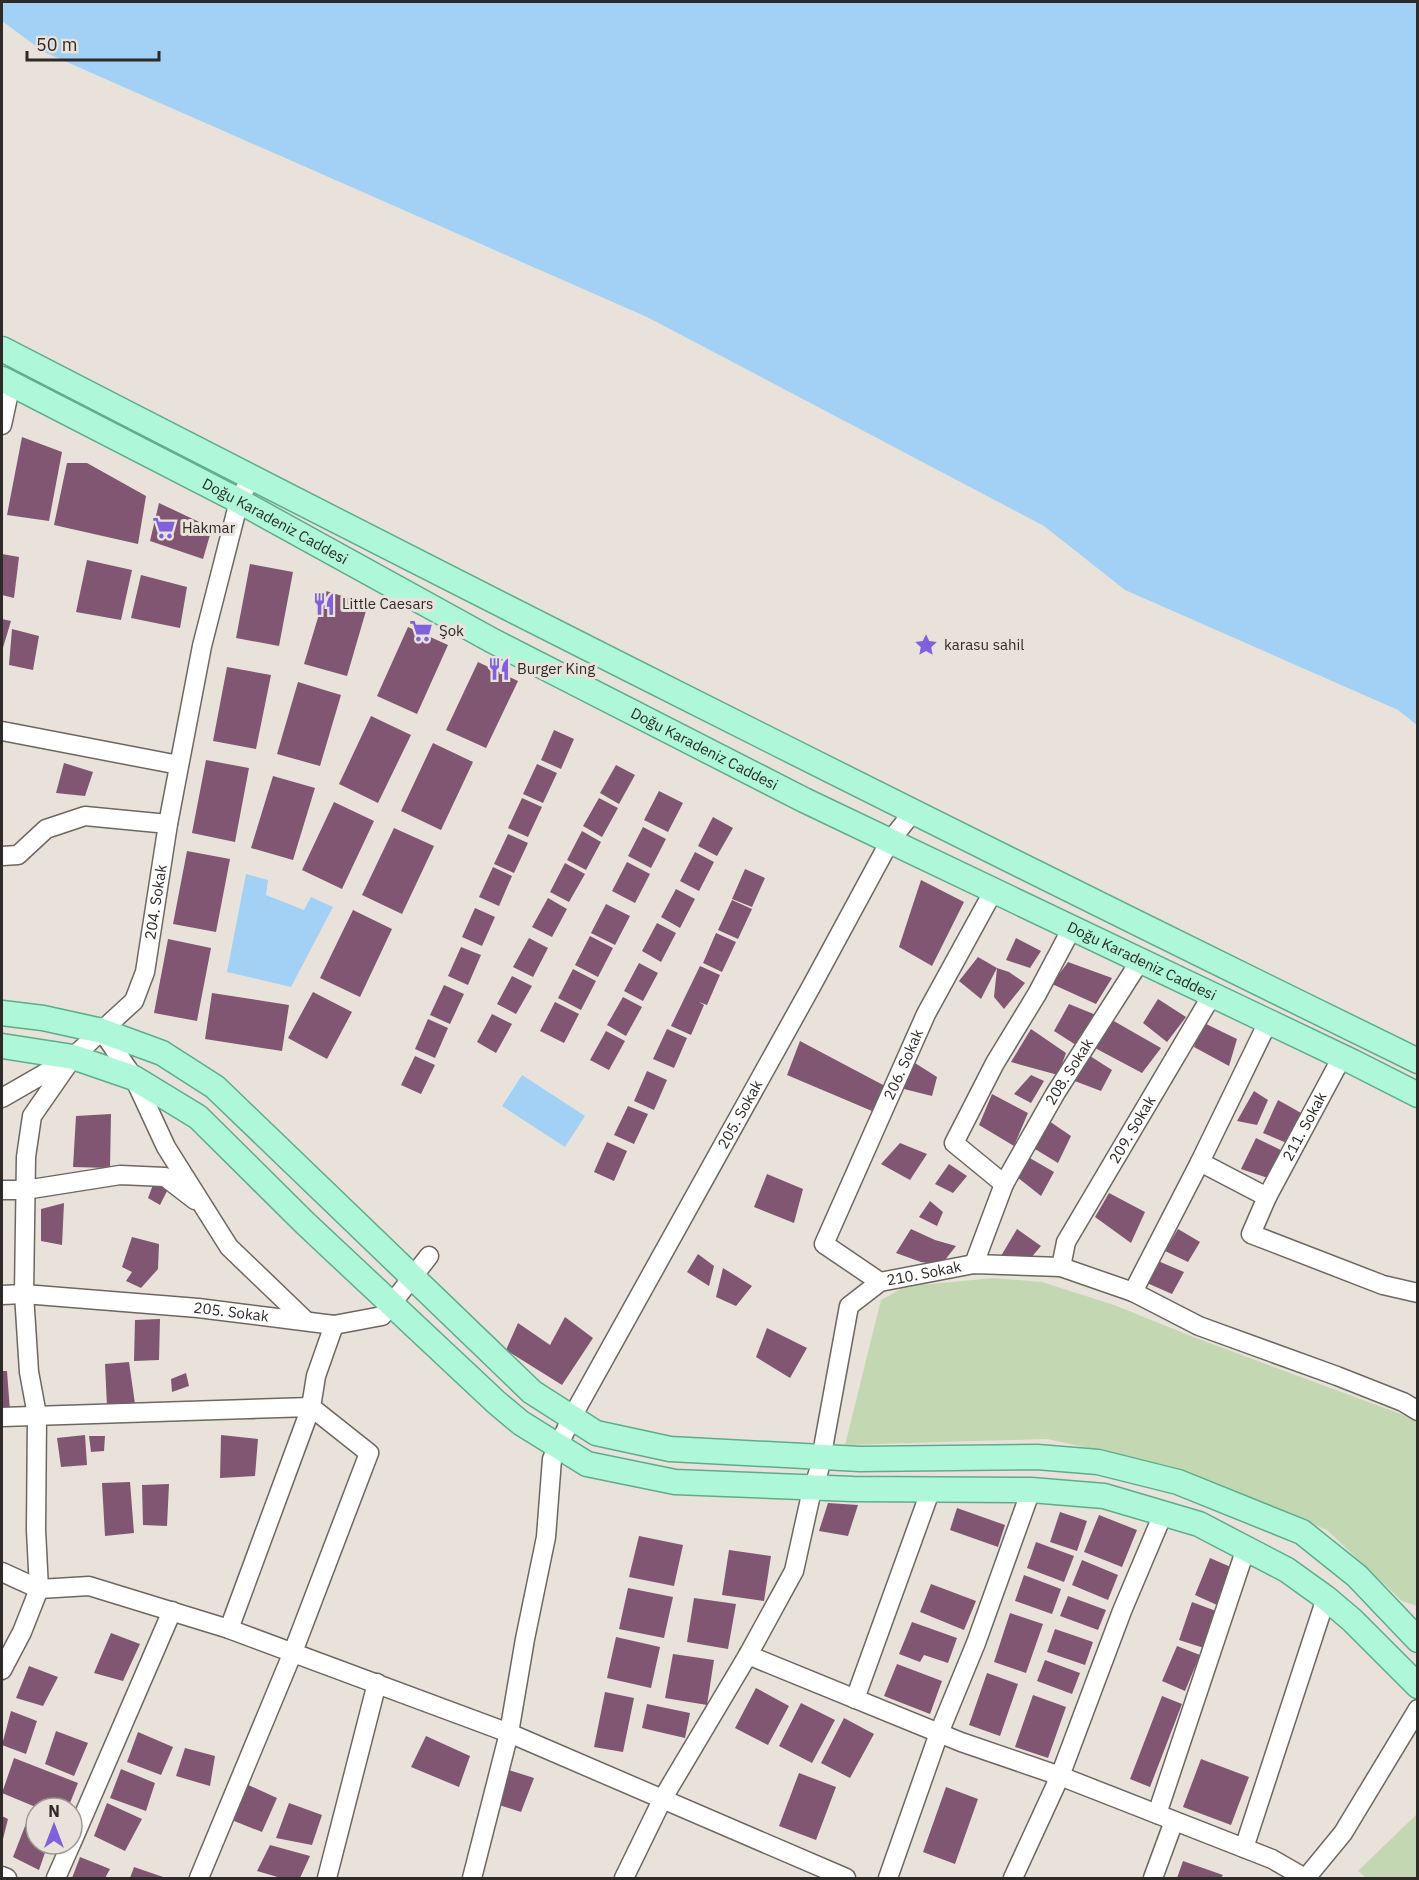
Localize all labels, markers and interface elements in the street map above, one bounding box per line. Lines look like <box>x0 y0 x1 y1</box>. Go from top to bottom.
scale bar <box>27 24 159 62</box>
text: 50 m <box>36 33 78 56</box>
street label: Doğu Karadeniz Caddesi <box>199 474 352 568</box>
supermarket icon: Hakmar <box>151 515 177 541</box>
place label: Hakmar <box>182 518 236 537</box>
restaurant icon: Little Caesars <box>311 591 337 617</box>
place label: Little Caesars <box>342 594 433 613</box>
supermarket icon: Şok <box>408 618 434 644</box>
place label: Şok <box>439 621 464 640</box>
place icon: karasu sahil <box>913 632 939 658</box>
place label: karasu sahil <box>944 635 1024 654</box>
restaurant icon: Burger King <box>486 656 512 682</box>
place label: Burger King <box>517 659 595 678</box>
street label: Doğu Karadeniz Caddesi <box>628 703 782 794</box>
street label: 204. Sokak <box>140 863 171 941</box>
street label: Doğu Karadeniz Caddesi <box>1064 917 1220 1004</box>
street label: 206. Sokak <box>879 1026 927 1103</box>
street label: 208. Sokak <box>1041 1034 1097 1108</box>
street label: 205. Sokak <box>713 1077 766 1152</box>
street label: 211. Sokak <box>1278 1088 1331 1164</box>
street label: 209. Sokak <box>1105 1092 1159 1167</box>
street label: 210. Sokak <box>885 1257 963 1290</box>
street label: 205. Sokak <box>193 1298 270 1326</box>
north arrow <box>24 1796 84 1856</box>
text: N <box>48 1801 60 1821</box>

